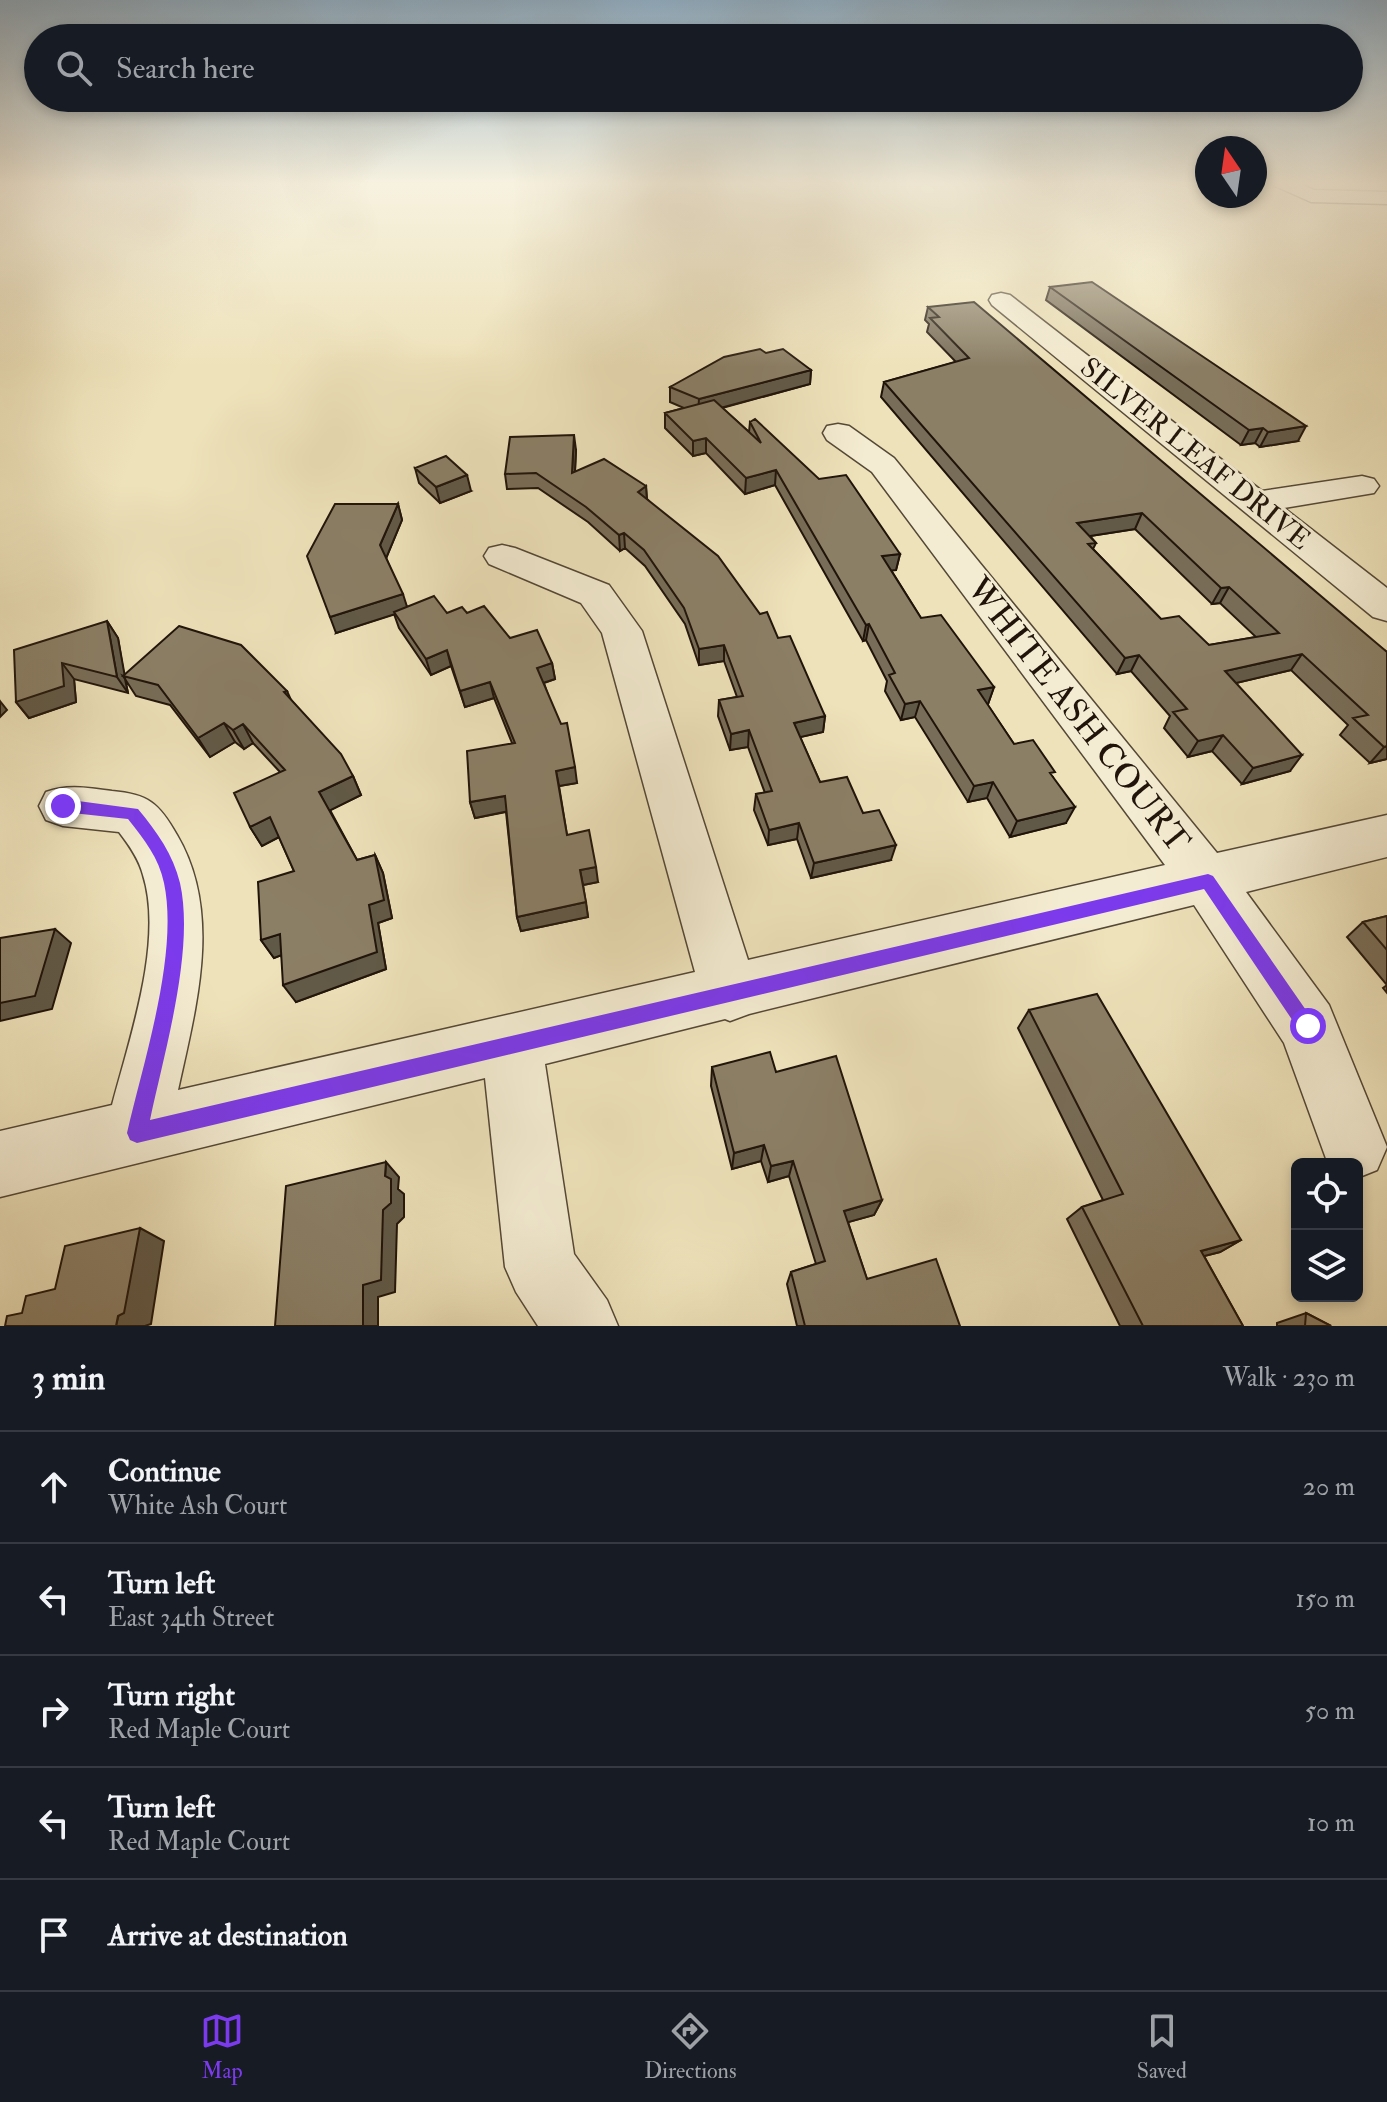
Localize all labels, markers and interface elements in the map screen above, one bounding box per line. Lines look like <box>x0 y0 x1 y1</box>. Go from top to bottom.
search box <box>24 24 1363 112</box>
icon: search <box>52 46 96 90</box>
text: Search here <box>116 50 255 87</box>
north arrow <box>1195 136 1267 208</box>
street label: SILVER LEAF DRIVE <box>1073 350 1317 558</box>
street label: WHITE ASH COURT <box>956 568 1199 862</box>
route end <box>45 788 81 824</box>
route start <box>1290 1008 1326 1044</box>
map controls <box>1291 1158 1363 1302</box>
button: locate <box>1291 1158 1363 1230</box>
button: layers <box>1291 1230 1363 1302</box>
text: 3 min <box>32 1357 105 1400</box>
text: Walk · 230 m <box>1223 1362 1355 1394</box>
text: Continue <box>108 1453 221 1490</box>
icon: ahead <box>32 1465 76 1509</box>
text: 20 m <box>1303 1471 1355 1503</box>
text: White Ash Court <box>108 1490 288 1522</box>
text: Turn left <box>108 1565 215 1602</box>
icon: left <box>32 1577 76 1621</box>
text: 150 m <box>1296 1583 1355 1615</box>
text: East 34th Street <box>108 1602 274 1634</box>
text: Turn right <box>108 1677 235 1714</box>
icon: right <box>32 1689 76 1733</box>
text: 50 m <box>1305 1695 1355 1727</box>
text: Red Maple Court <box>108 1714 290 1746</box>
text: Turn left <box>108 1789 215 1826</box>
icon: left <box>32 1801 76 1845</box>
text: 10 m <box>1307 1807 1355 1839</box>
text: Red Maple Court <box>108 1826 290 1858</box>
icon: arrive <box>32 1913 76 1957</box>
text: Arrive at destination <box>108 1917 348 1954</box>
tab: Map <box>200 2009 244 2085</box>
tab: Directions <box>644 2009 737 2085</box>
tab: Saved <box>1137 2009 1187 2085</box>

